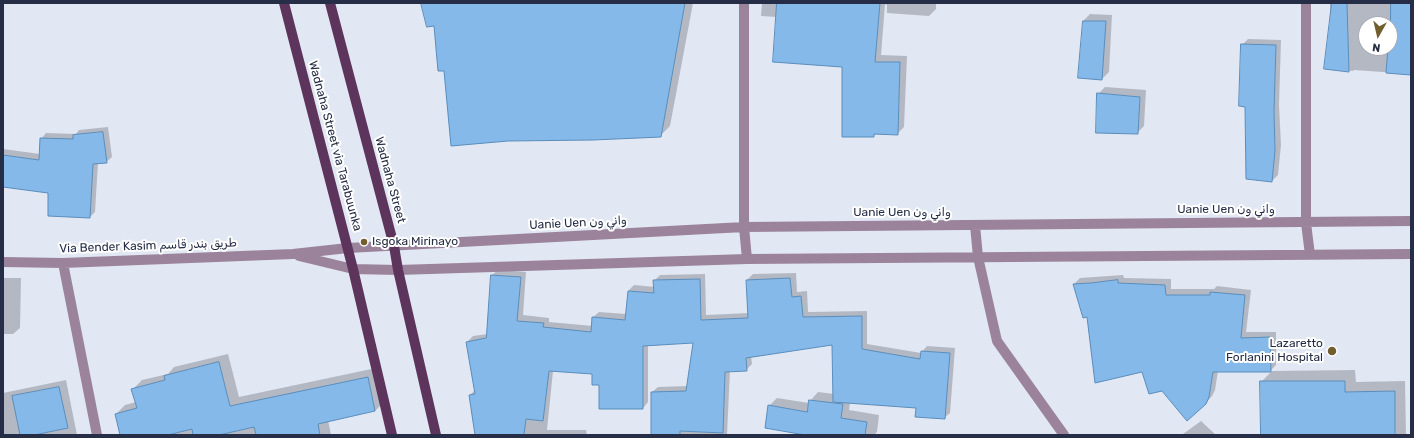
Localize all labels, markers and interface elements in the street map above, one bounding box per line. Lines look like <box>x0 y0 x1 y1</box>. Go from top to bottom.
north arrow <box>1358 16 1398 56</box>
text: N <box>1372 40 1381 54</box>
street label: Wadnaha Street via Tarabuunka <box>305 59 365 233</box>
street label: Wadnaha Street <box>372 135 408 225</box>
street label: Uanie Uen واني ون <box>1177 203 1275 217</box>
street label: Uanie Uen واني ون <box>853 206 951 220</box>
street label: Uanie Uen واني ون <box>529 213 627 233</box>
place label: Isgoka Mirinayo <box>372 235 458 249</box>
street label: Via Bender Kasim طريق بندر قاسم <box>59 236 237 256</box>
marker: Isgoka Mirinayo <box>359 237 369 247</box>
place label: Lazaretto Forlanini Hospital <box>1226 337 1323 365</box>
marker: Lazaretto Forlanini Hospital <box>1326 345 1338 357</box>

